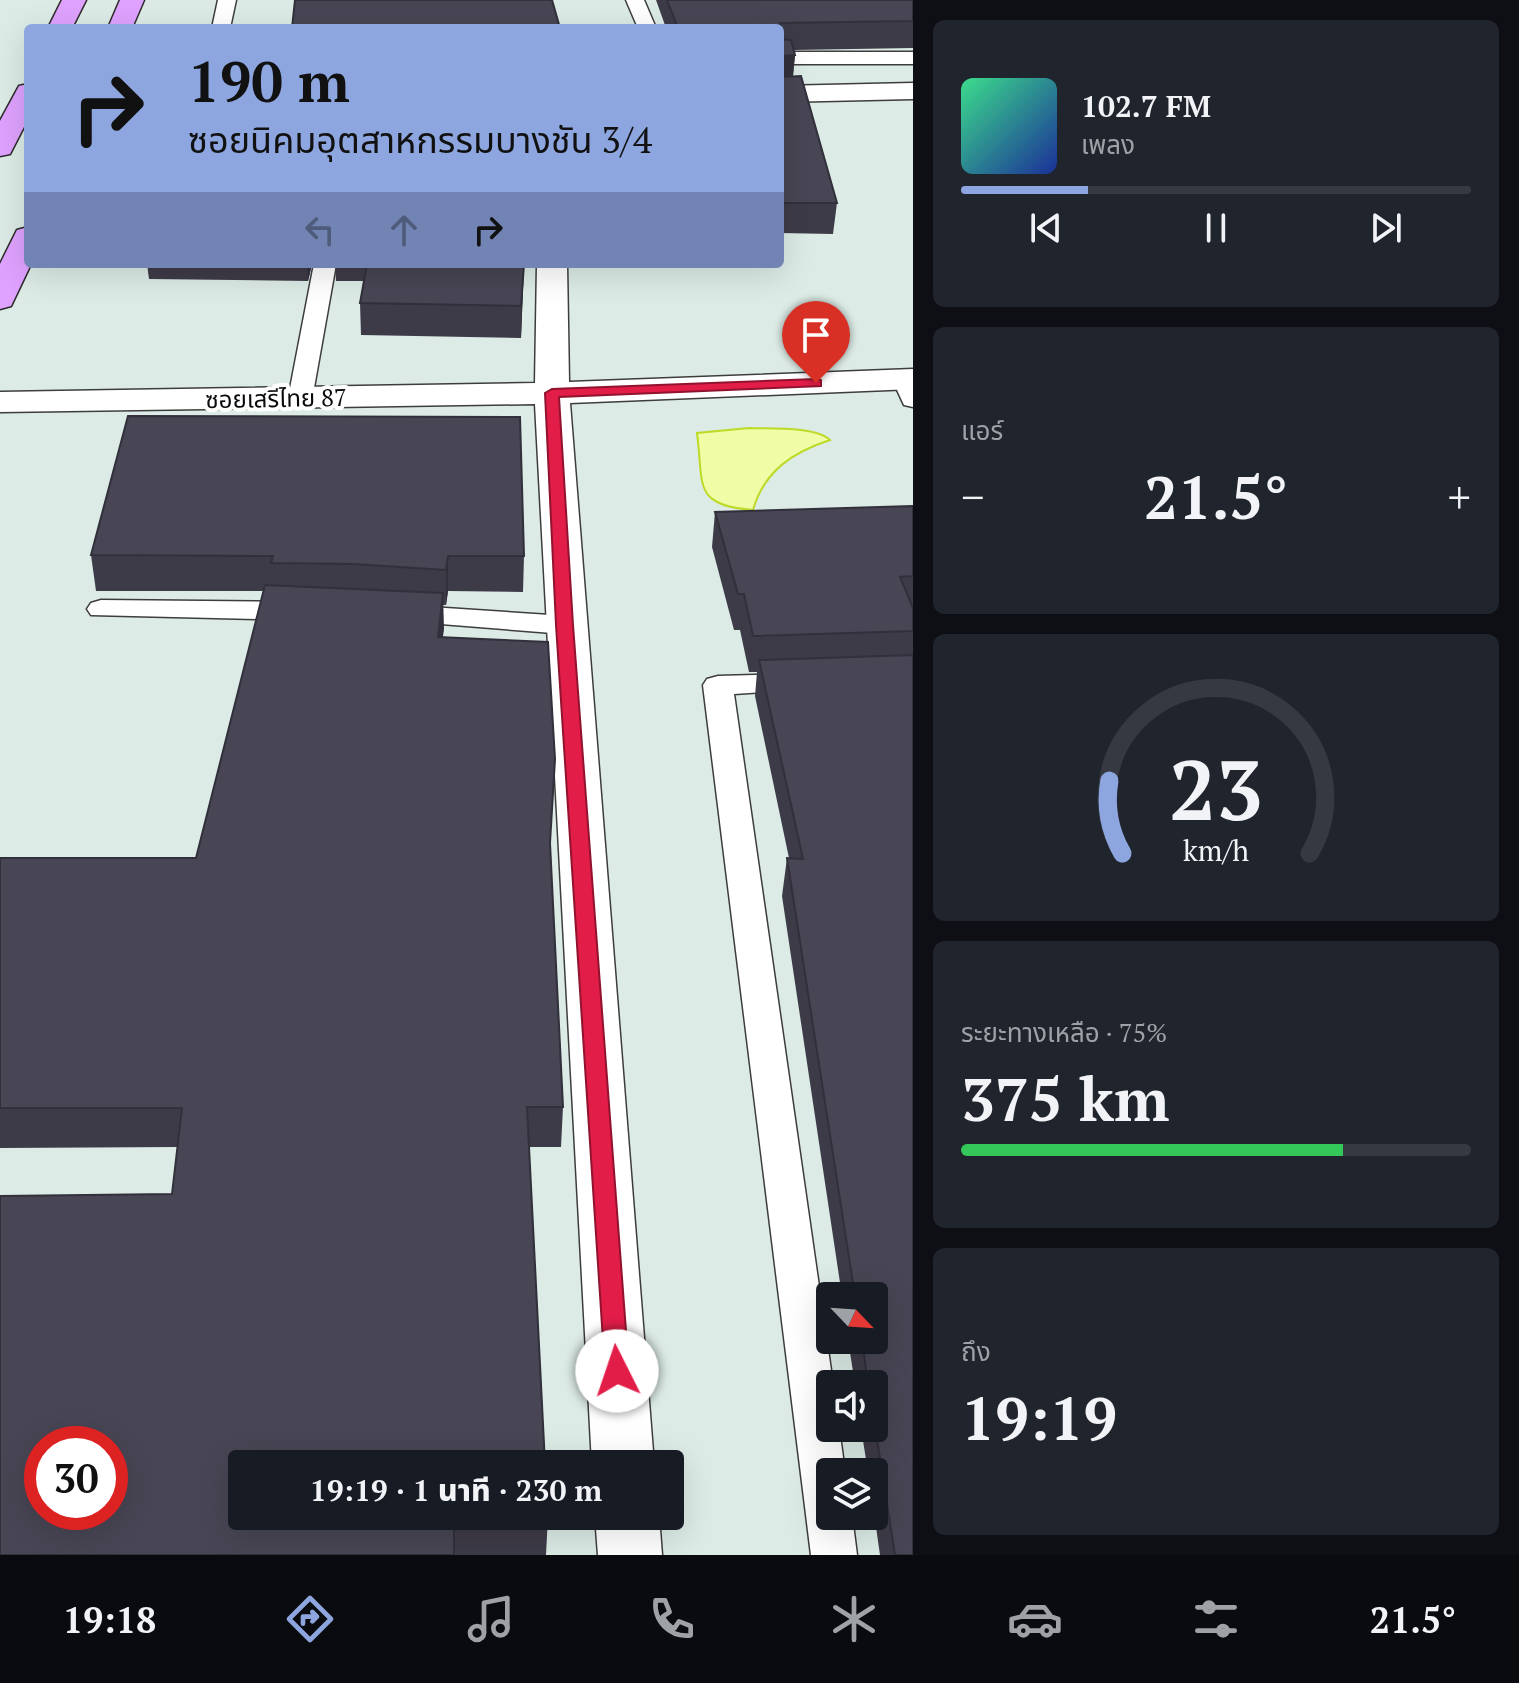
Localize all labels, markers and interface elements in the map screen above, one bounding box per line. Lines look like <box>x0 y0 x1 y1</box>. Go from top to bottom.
text: 190 m <box>188 44 350 118</box>
icon: right <box>56 56 160 160</box>
text: 102.7 FM <box>1081 86 1211 126</box>
text: ซอยนิคมอุตสาหกรรมบางชัน 3/4 <box>188 116 652 163</box>
text: เพลง <box>1081 127 1135 161</box>
icon: previous <box>1024 206 1068 250</box>
icon: pause <box>1194 206 1238 250</box>
icon: next <box>1364 206 1408 250</box>
icon: left <box>298 208 342 252</box>
icon: ahead <box>382 208 426 252</box>
icon: right <box>466 208 510 252</box>
pin <box>782 301 850 383</box>
icon: arrive <box>794 313 838 357</box>
street label: ซอยเสรีไทย 87 <box>205 381 347 415</box>
text: แอร์ <box>961 413 1003 447</box>
text: 21.5° <box>1144 457 1288 536</box>
text: − <box>961 467 984 526</box>
text: + <box>1448 467 1471 526</box>
text: 23 <box>1169 733 1263 843</box>
text: km/h <box>1183 831 1249 869</box>
text: ระยะทางเหลือ · 75% <box>961 1015 1167 1049</box>
text: 375 km <box>961 1059 1169 1138</box>
north arrow <box>816 1282 888 1354</box>
map controls <box>816 1282 888 1530</box>
position arrow <box>575 1329 659 1413</box>
text: ถึง <box>961 1334 991 1368</box>
button: sound <box>816 1370 888 1442</box>
text: 19:19 <box>961 1378 1117 1457</box>
speed limit sign: 30 <box>24 1426 128 1530</box>
button: layers <box>816 1458 888 1530</box>
text: 19:19 · 1 นาที · 230 m <box>310 1470 602 1510</box>
icon: directions <box>282 1591 338 1647</box>
icon: music <box>463 1591 519 1647</box>
icon: phone <box>644 1591 700 1647</box>
icon: climate <box>826 1591 882 1647</box>
icon: car <box>1007 1591 1063 1647</box>
icon: filters <box>1188 1591 1244 1647</box>
text: 19:18 <box>63 1596 156 1643</box>
text: 21.5° <box>1370 1596 1456 1643</box>

